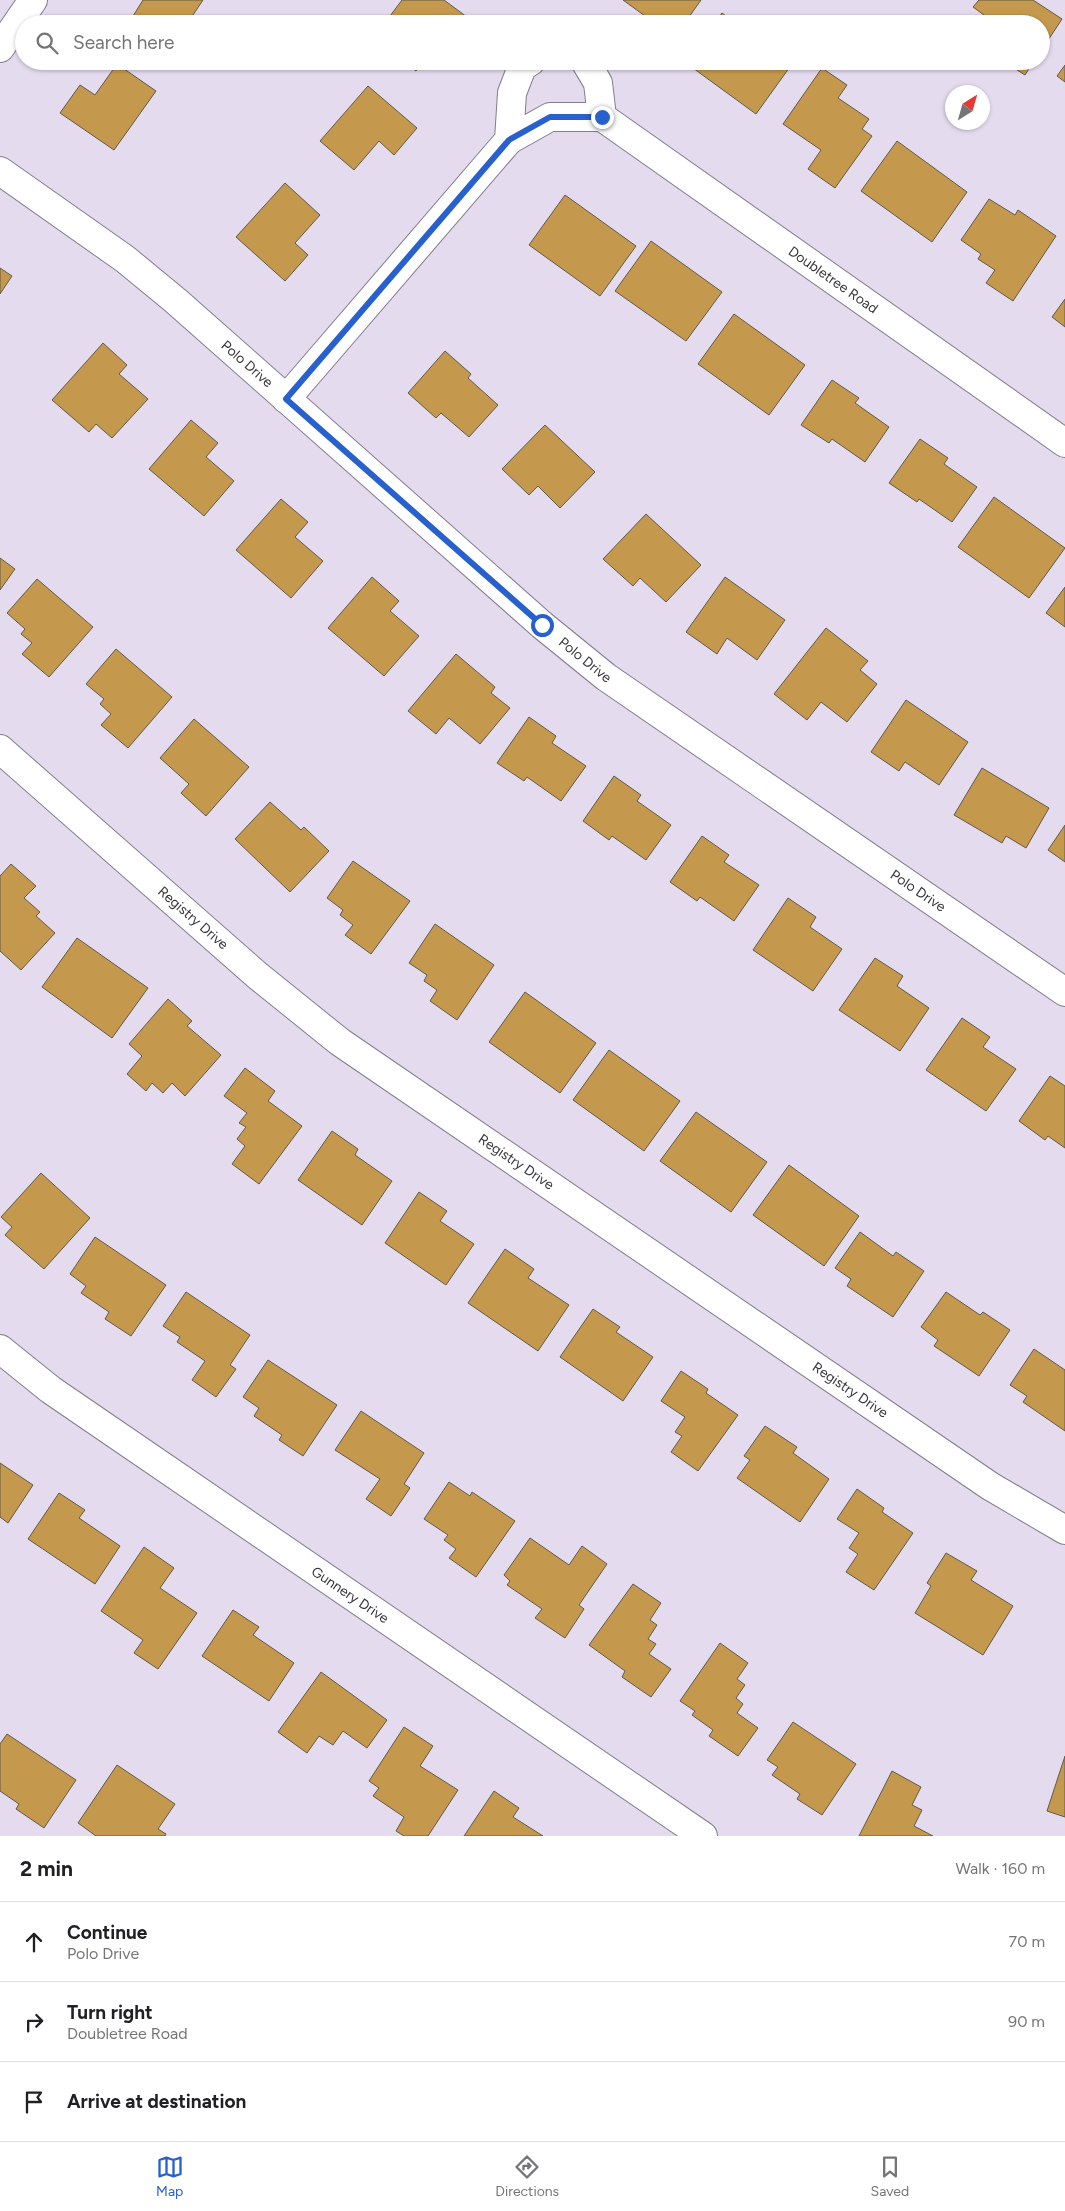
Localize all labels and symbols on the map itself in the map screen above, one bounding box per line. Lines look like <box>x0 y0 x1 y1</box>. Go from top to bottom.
north arrow <box>945 85 990 130</box>
route end <box>591 106 614 129</box>
street label: Doubletree Road <box>785 243 881 317</box>
street label: Polo Drive <box>218 337 277 391</box>
route start <box>531 614 554 637</box>
street label: Polo Drive <box>555 634 615 687</box>
street label: Polo Drive <box>887 866 949 916</box>
street label: Registry Drive <box>154 883 232 953</box>
street label: Registry Drive <box>475 1130 557 1194</box>
street label: Registry Drive <box>809 1358 891 1422</box>
street label: Gunnery Drive <box>308 1563 392 1627</box>

